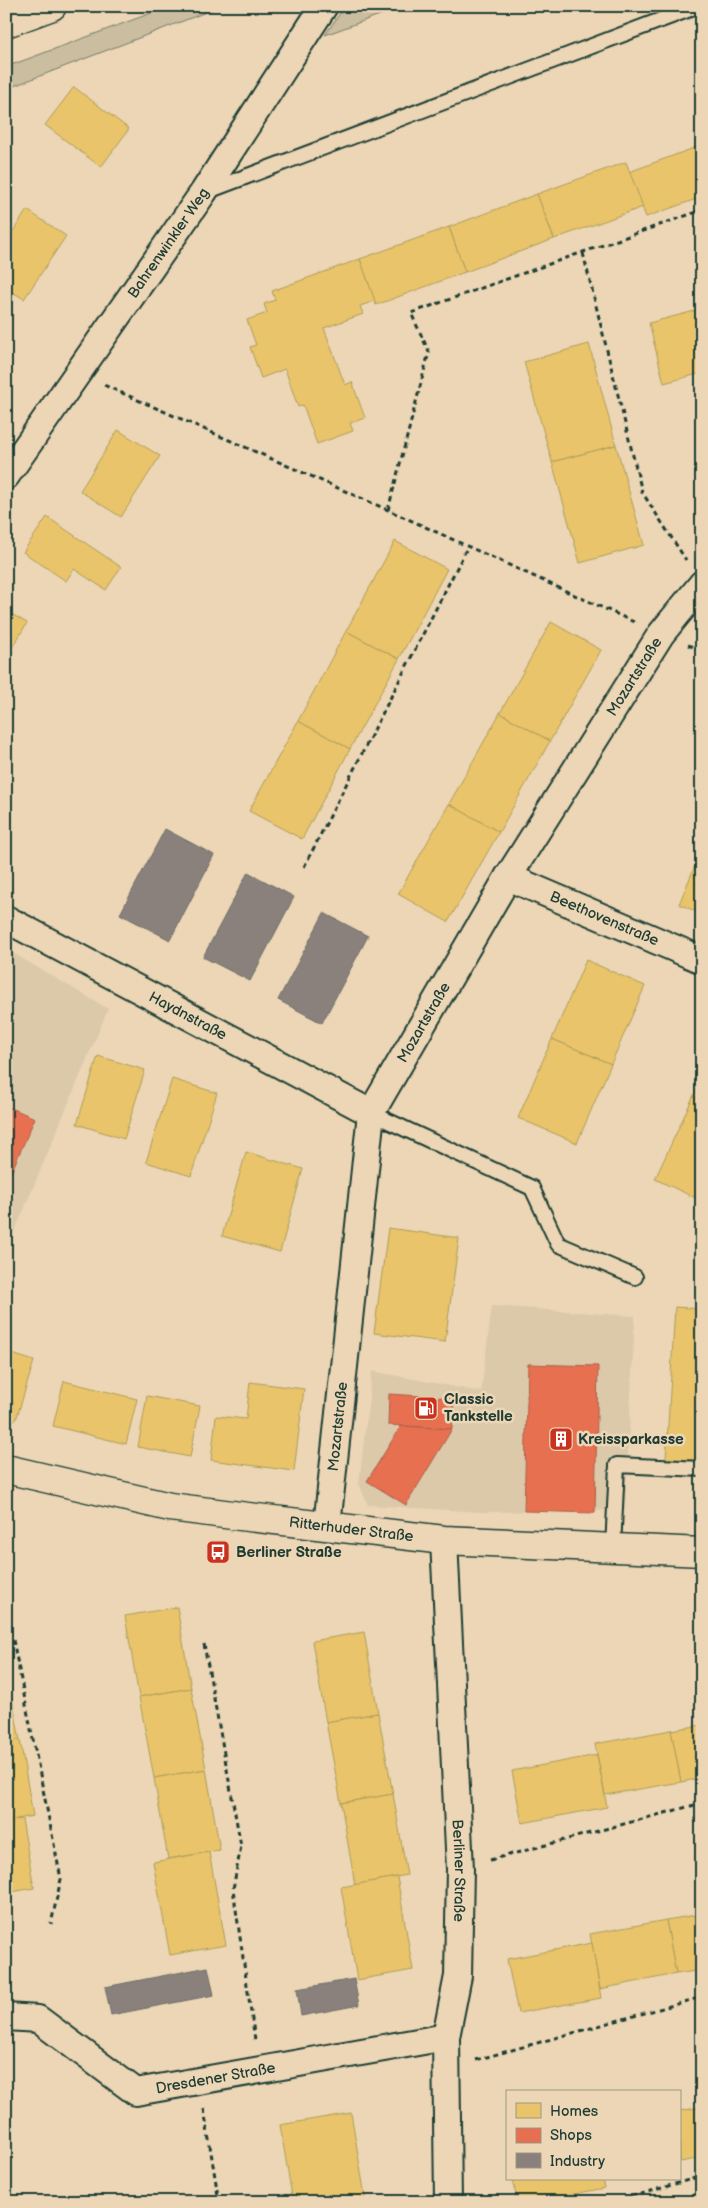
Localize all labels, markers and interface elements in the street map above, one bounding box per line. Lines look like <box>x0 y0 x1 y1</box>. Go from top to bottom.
street label: Bahrenwinkler Weg <box>123 184 213 302</box>
street label: Mozartstraße <box>602 633 666 720</box>
street label: Beethovenstraße <box>547 887 662 950</box>
street label: Mozartstraße <box>393 979 454 1066</box>
street label: Haydnstraße <box>146 987 230 1044</box>
street label: Mozartstraße <box>323 1381 352 1472</box>
place label: Classic Tankstelle <box>444 1390 513 1426</box>
fuel station icon: Classic Tankstelle <box>413 1395 439 1421</box>
building icon: Kreissparkasse <box>548 1426 574 1452</box>
place label: Kreissparkasse <box>578 1430 684 1449</box>
street label: Ritterhuder Straße <box>288 1512 415 1546</box>
bus stop icon: Berliner Straße <box>205 1539 231 1565</box>
place label: Berliner Straße <box>236 1543 342 1562</box>
street label: Berliner Straße <box>448 1819 470 1922</box>
street label: Dresdener Straße <box>154 2058 277 2098</box>
legend <box>506 2090 680 2180</box>
text: Homes <box>550 2102 599 2121</box>
text: Shops <box>550 2126 593 2145</box>
text: Industry <box>550 2152 605 2171</box>

